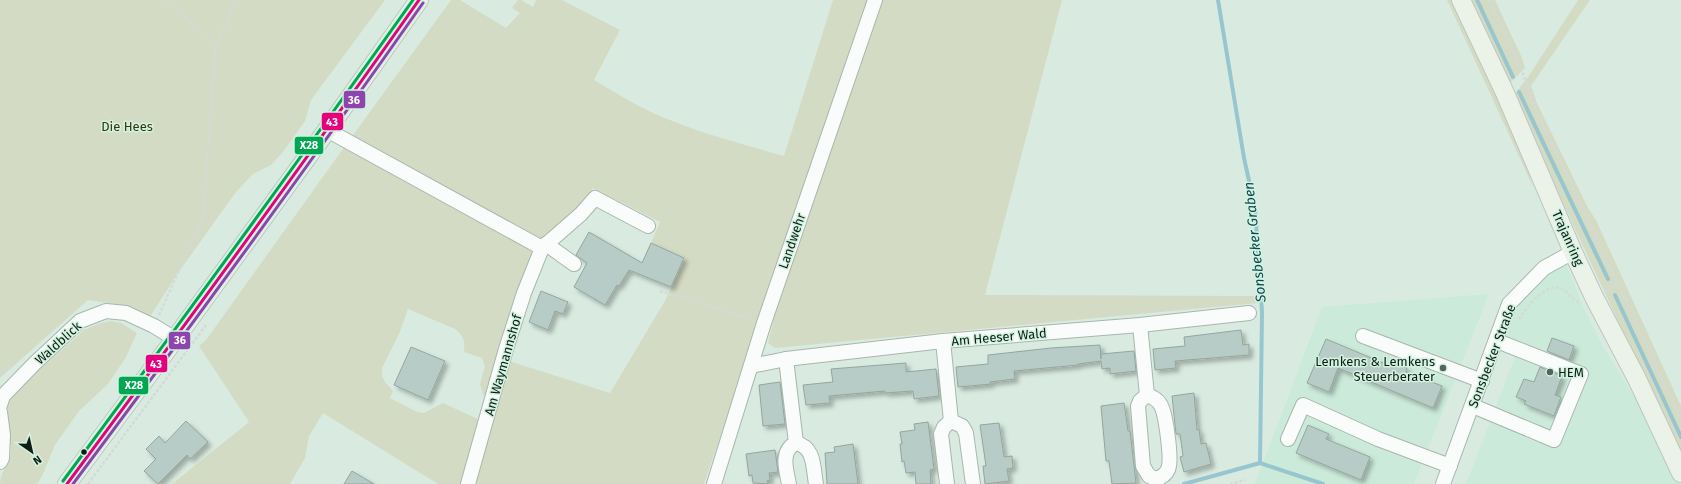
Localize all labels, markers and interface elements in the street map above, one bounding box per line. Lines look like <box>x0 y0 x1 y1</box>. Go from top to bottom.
line badge: 36 <box>343 90 366 109</box>
text: 36 <box>347 94 360 107</box>
line badge: 43 <box>321 112 344 131</box>
text: 43 <box>326 116 338 129</box>
park label: Die Hees <box>101 119 153 134</box>
line badge: X28 <box>294 136 324 155</box>
text: X28 <box>299 139 319 152</box>
water label: Sonsbecker Graben <box>1240 181 1270 304</box>
street label: Trajanring <box>1549 208 1587 268</box>
street label: Landwehr <box>775 211 809 271</box>
street label: Sonsbecker Straße <box>1465 302 1519 410</box>
street label: Am Waymannshof <box>481 311 525 417</box>
street label: Waldblick <box>32 318 84 368</box>
street label: Am Heeser Wald <box>951 325 1047 349</box>
line badge: 36 <box>168 331 191 350</box>
text: 36 <box>173 334 186 347</box>
line badge: 43 <box>145 354 168 373</box>
place label: Lemkens & Lemkens Steuerberater <box>1315 354 1435 384</box>
text: 43 <box>150 358 162 371</box>
marker: Lemkens & Lemkens Steuerberater <box>1438 363 1448 373</box>
place label: HEM <box>1558 365 1584 380</box>
marker: HEM <box>1545 367 1555 377</box>
line badge: X28 <box>118 376 149 395</box>
text: X28 <box>124 379 144 392</box>
north arrow <box>12 432 52 472</box>
unlabelled marker <box>79 447 89 457</box>
text: N <box>31 452 44 467</box>

